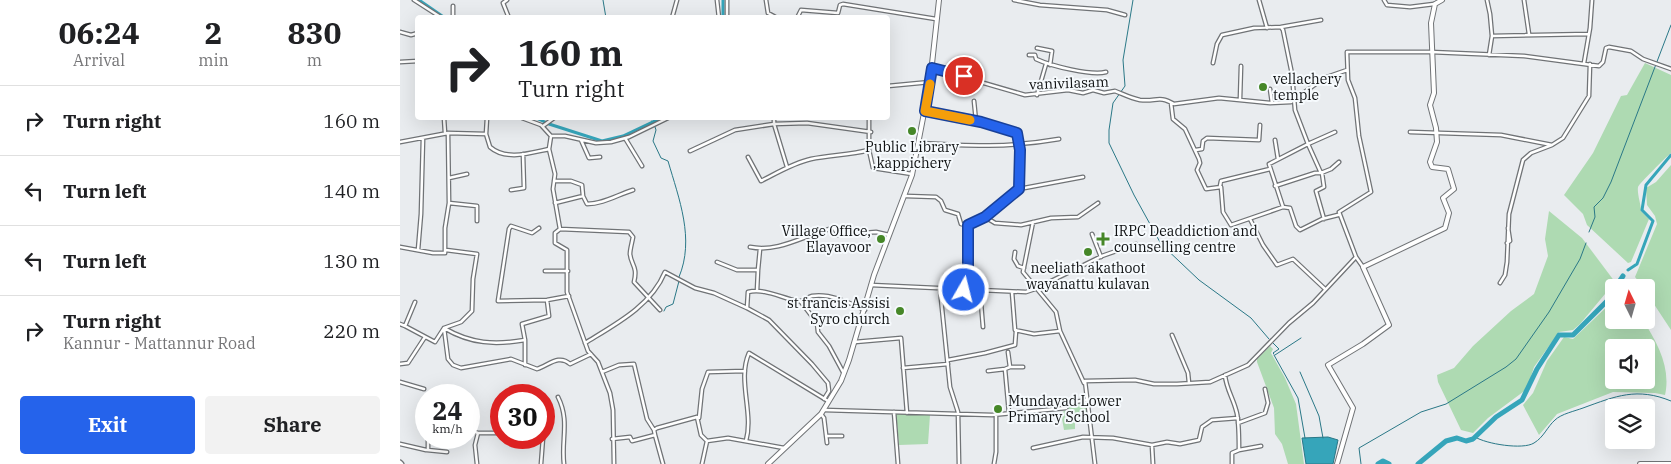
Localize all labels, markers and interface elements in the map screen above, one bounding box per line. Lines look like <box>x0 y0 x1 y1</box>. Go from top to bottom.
text: 06:24 <box>59 13 140 52</box>
text: 2 <box>205 13 223 52</box>
text: 830 <box>287 13 341 52</box>
text: 160 m <box>518 30 623 76</box>
icon: right <box>435 35 500 100</box>
text: Arrival <box>73 50 125 70</box>
text: min <box>198 50 229 70</box>
text: m <box>307 50 322 70</box>
pin <box>943 55 985 97</box>
icon: arrive <box>950 62 978 90</box>
place label: vellachery temple <box>1273 70 1342 104</box>
street label: vanivilasam <box>1029 73 1109 93</box>
text: Turn right <box>518 74 625 103</box>
marker: vellachery temple <box>1257 81 1269 93</box>
icon: right <box>20 107 48 135</box>
text: Turn right <box>63 109 161 133</box>
text: 160 m <box>323 109 380 133</box>
marker: Public Library ,kappichery <box>906 125 918 137</box>
place label: Public Library ,kappichery <box>865 138 959 172</box>
icon: left <box>20 177 48 205</box>
text: Turn left <box>63 179 146 203</box>
text: 140 m <box>323 179 380 203</box>
place label: Village Office, Elayavoor <box>782 222 872 256</box>
place label: IRPC Deaddiction and counselling centre <box>1114 222 1258 256</box>
marker: IRPC Deaddiction and counselling centre <box>1096 232 1110 246</box>
marker: Village Office, Elayavoor <box>875 233 887 245</box>
marker: neeliath akathoot wayanattu kulavan <box>1082 246 1094 258</box>
icon: left <box>20 247 48 275</box>
text: Turn left <box>63 249 146 273</box>
text: 130 m <box>323 249 380 273</box>
place label: neeliath akathoot wayanattu kulavan <box>1026 259 1150 293</box>
position arrow <box>937 263 989 315</box>
north arrow <box>1605 279 1655 329</box>
map controls <box>1605 279 1655 449</box>
place label: st francis Assisi Syro church <box>787 294 890 328</box>
marker: st francis Assisi Syro church <box>894 305 906 317</box>
text: Turn right <box>63 309 161 333</box>
icon: right <box>20 317 48 345</box>
text: 220 m <box>323 319 380 343</box>
text: Kannur - Mattannur Road <box>63 333 256 353</box>
button: sound <box>1605 339 1655 389</box>
speed limit sign: 30 <box>490 384 555 449</box>
place label: Mundayad Lower Primary School <box>1008 392 1122 426</box>
text: 24 <box>432 394 463 427</box>
button: Exit <box>20 396 195 454</box>
button: Share <box>205 396 380 454</box>
button: layers <box>1605 399 1655 449</box>
marker: Mundayad Lower Primary School <box>992 403 1004 415</box>
text: km/h <box>432 421 463 436</box>

